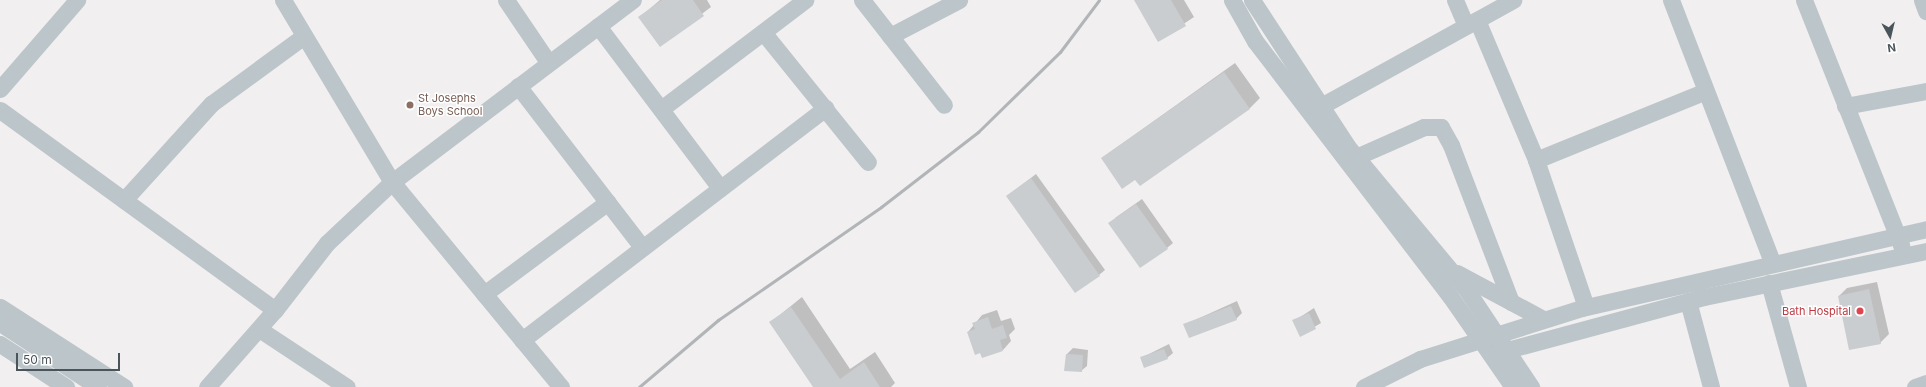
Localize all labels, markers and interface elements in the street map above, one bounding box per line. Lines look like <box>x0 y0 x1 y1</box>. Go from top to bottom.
north arrow <box>1870 16 1910 56</box>
text: N <box>1887 40 1897 55</box>
place label: St Josephs Boys School <box>418 92 482 118</box>
marker: St Josephs Boys School <box>405 100 415 110</box>
place label: Bath Hospital <box>1782 304 1851 318</box>
marker: Bath Hospital <box>1854 305 1866 317</box>
scale bar <box>18 345 122 371</box>
text: 50 m <box>23 352 52 367</box>

